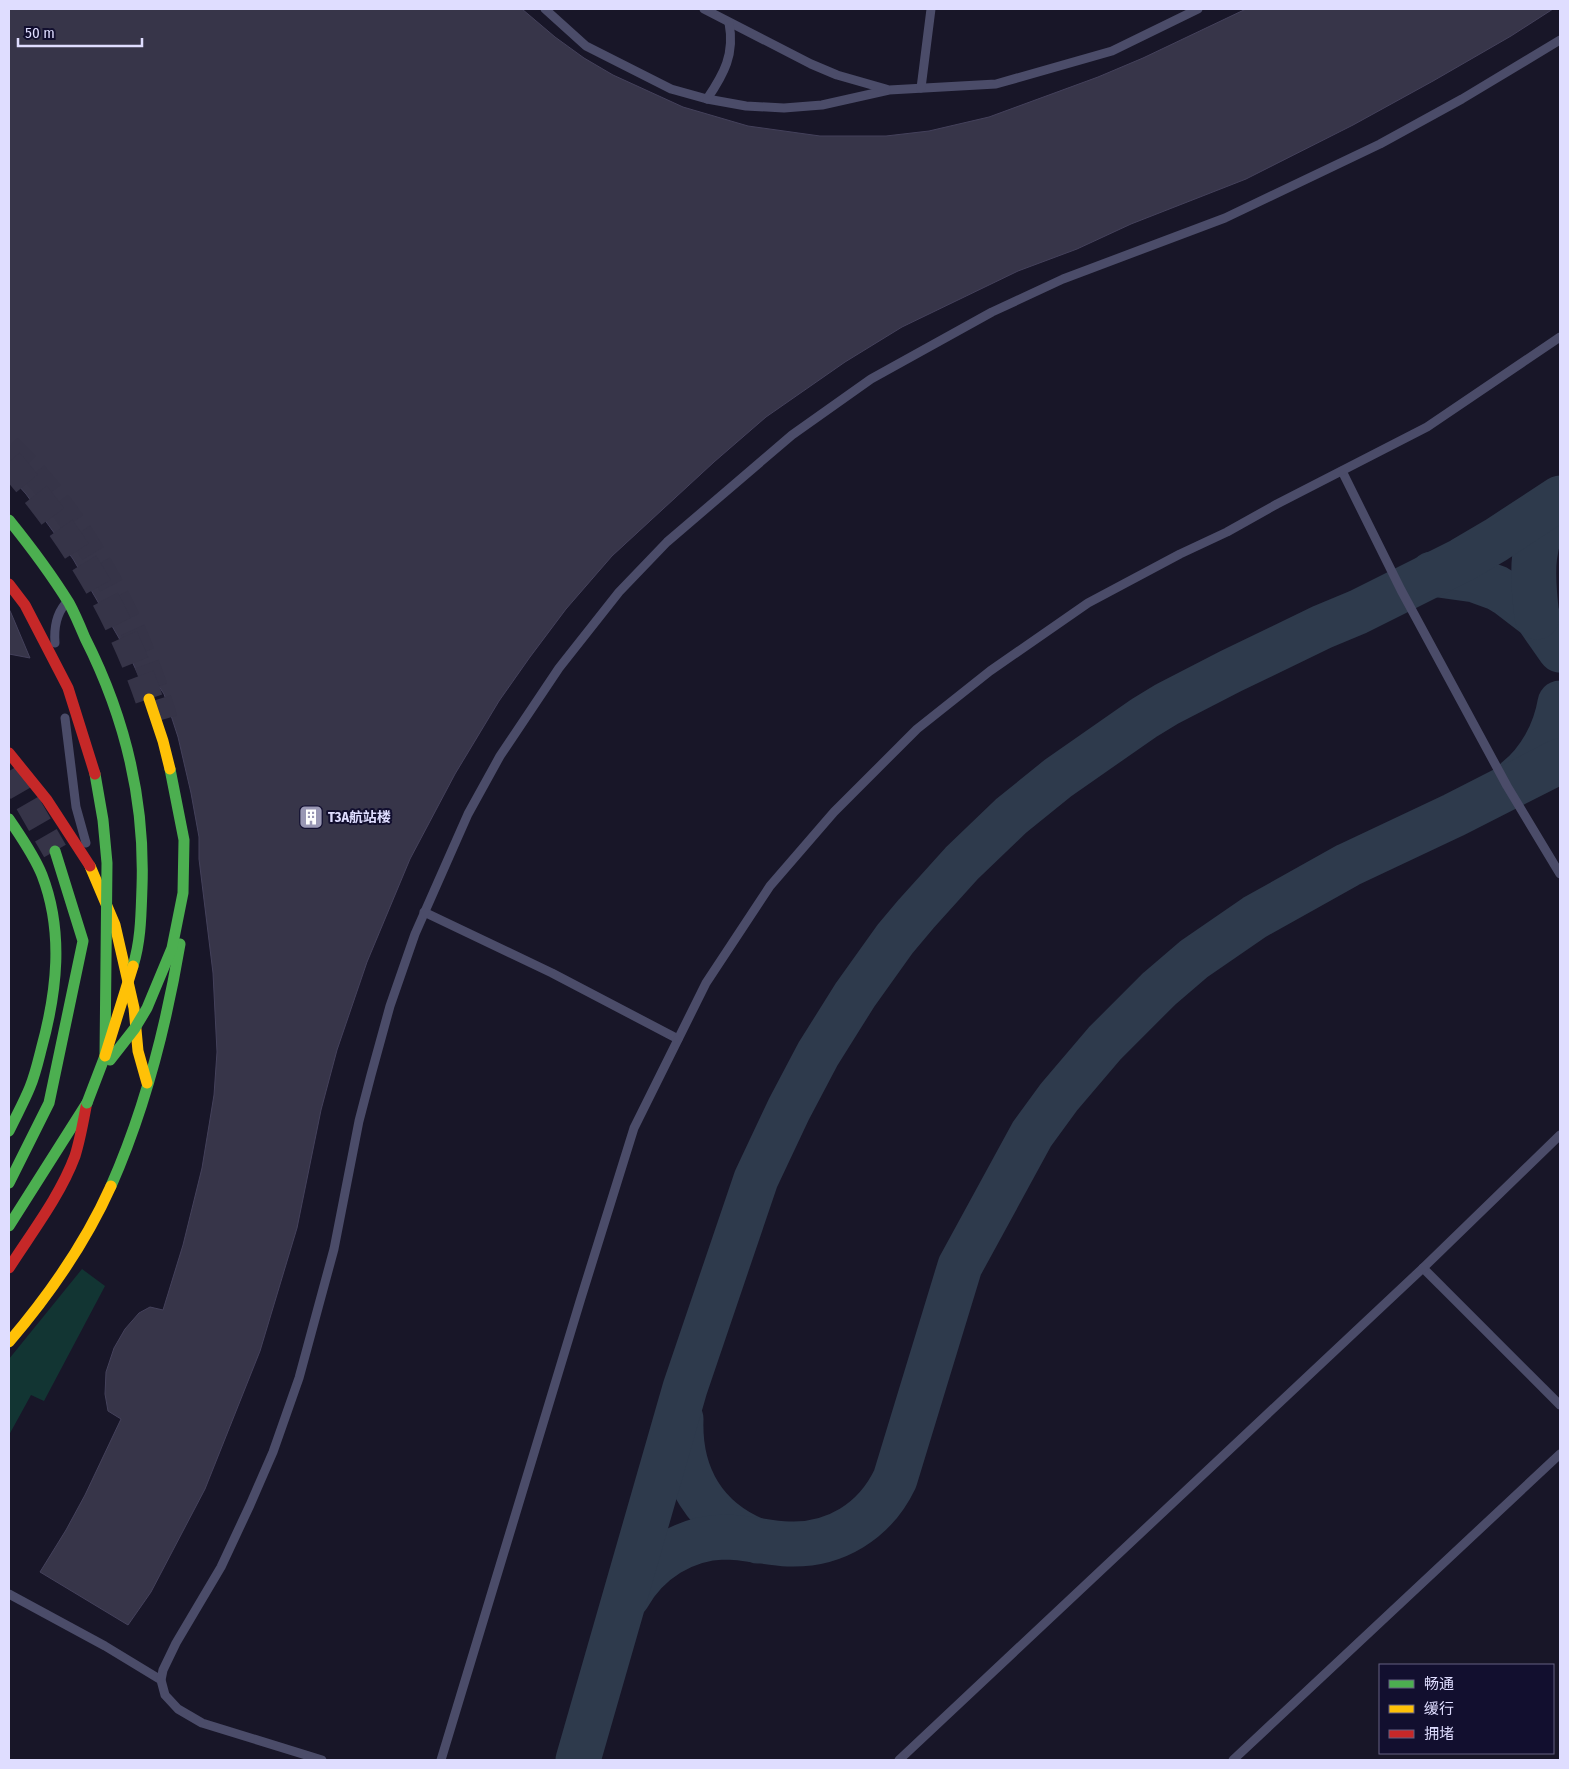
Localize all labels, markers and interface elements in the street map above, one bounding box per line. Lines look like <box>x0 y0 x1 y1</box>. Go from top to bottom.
scale bar <box>18 15 141 47</box>
text: 50 m <box>25 24 55 42</box>
building icon: T3A航站楼 <box>298 804 324 830</box>
place label: T3A航站楼 <box>328 809 391 826</box>
legend <box>1379 1664 1554 1754</box>
text: 畅通 <box>1424 1675 1454 1693</box>
text: 缓行 <box>1424 1700 1454 1718</box>
text: 拥堵 <box>1424 1725 1454 1743</box>

